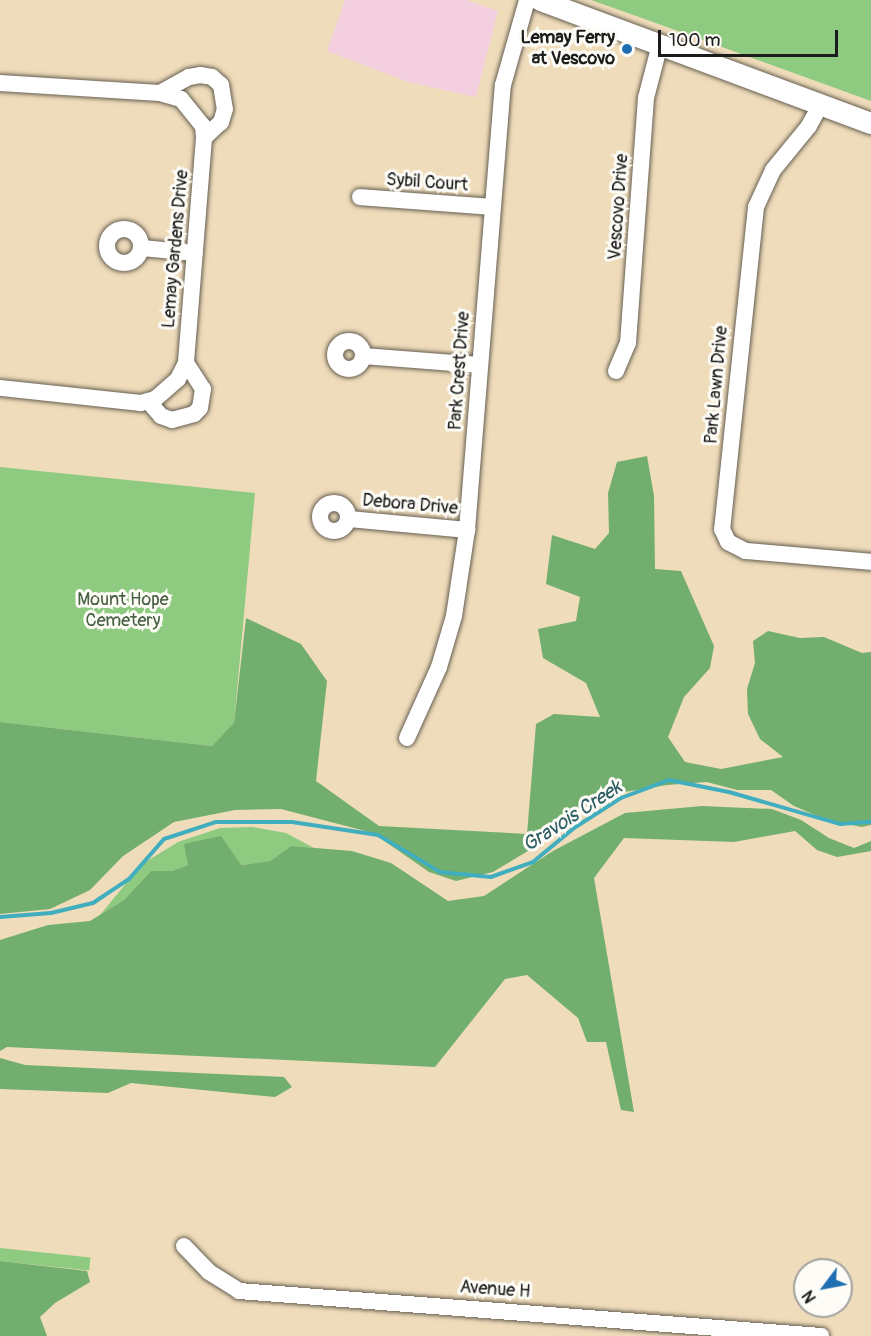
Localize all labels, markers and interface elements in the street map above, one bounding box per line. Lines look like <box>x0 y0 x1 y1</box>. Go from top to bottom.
scale bar <box>661 18 841 56</box>
place label: Lemay Ferry at Vescovo <box>521 28 615 70</box>
text: 100 m <box>669 29 721 52</box>
marker: Lemay Ferry at Vescovo <box>620 42 634 56</box>
street label: Vescovo Drive <box>605 153 633 261</box>
street label: Lemay Gardens Drive <box>158 169 194 329</box>
street label: Sybil Court <box>385 169 469 197</box>
street label: Park Crest Drive <box>445 311 475 431</box>
street label: Park Lawn Drive <box>701 325 733 445</box>
street label: Debora Drive <box>361 490 459 520</box>
park label: Mount Hope Cemetery <box>77 590 169 632</box>
water label: Gravois Creek <box>518 775 626 857</box>
north arrow <box>793 1258 853 1318</box>
street label: Avenue H <box>459 1277 531 1303</box>
text: N <box>798 1287 821 1306</box>

